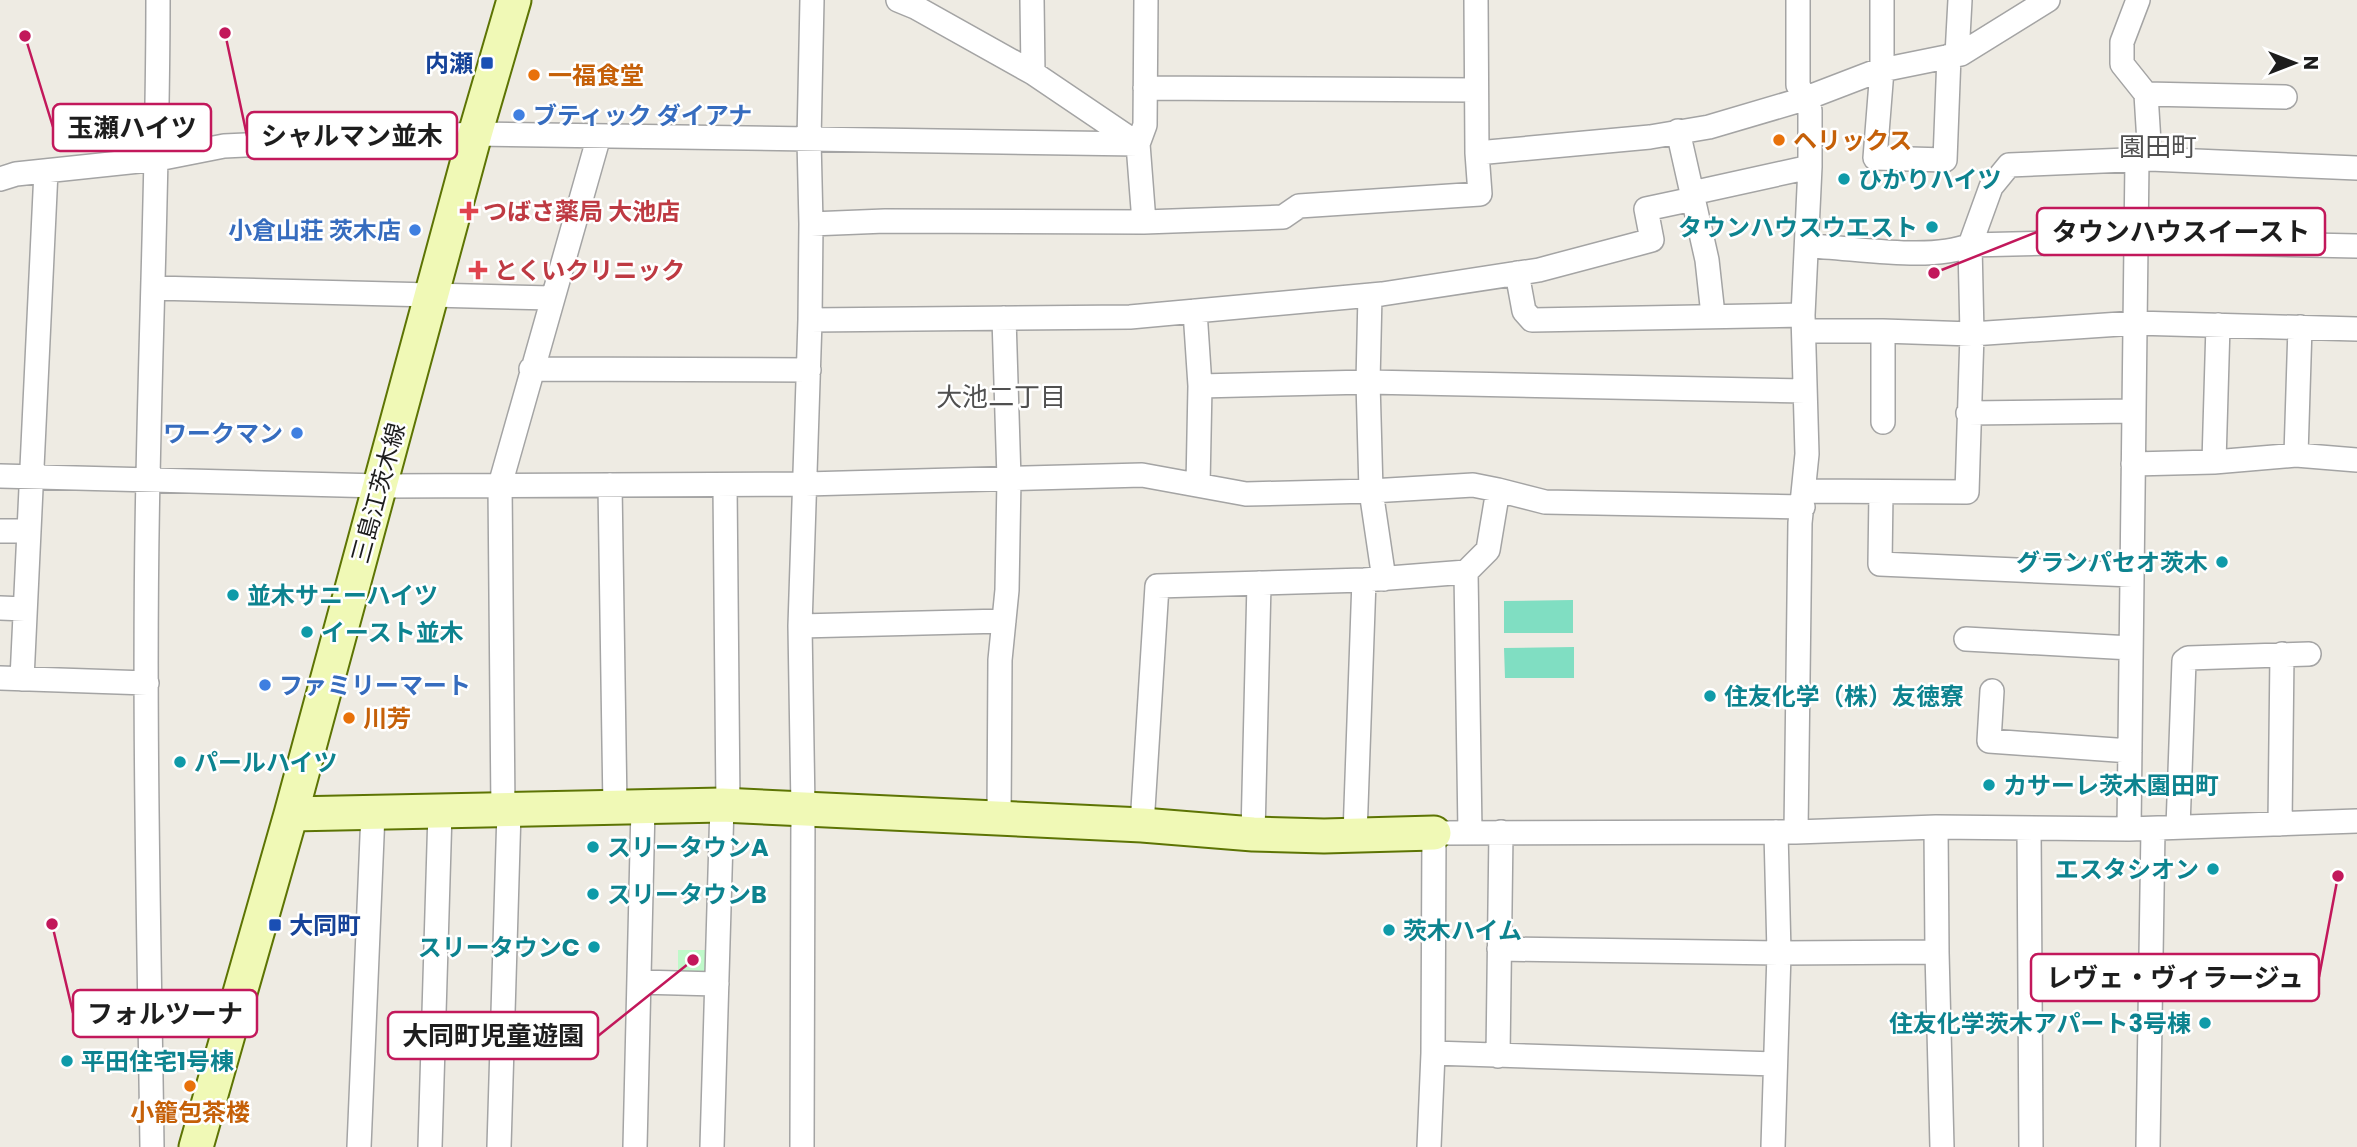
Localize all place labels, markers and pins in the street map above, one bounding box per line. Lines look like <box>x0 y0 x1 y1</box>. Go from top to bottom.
place label: 内瀬 <box>425 47 473 80</box>
marker: 内瀬 <box>479 55 495 71</box>
place label: 一福食堂 <box>548 59 644 92</box>
marker: 一福食堂 <box>526 67 542 83</box>
place label: ブティック ダイアナ <box>533 99 752 132</box>
callout: 玉瀬ハイツ <box>53 104 211 151</box>
marker: ブティック ダイアナ <box>511 107 527 123</box>
callout: シャルマン並木 <box>247 112 457 159</box>
place label: ヘリックス <box>1793 124 1912 157</box>
marker: ヘリックス <box>1771 132 1787 148</box>
place label: ひかりハイツ <box>1858 163 2002 196</box>
marker: ひかりハイツ <box>1836 171 1852 187</box>
place label: つばさ薬局 大池店 <box>483 195 680 228</box>
marker: つばさ薬局 大池店 <box>461 203 477 219</box>
callout: タウンハウスイースト <box>2037 208 2325 255</box>
place label: タウンハウスウエスト <box>1678 211 1918 244</box>
place label: 小倉山荘 茨木店 <box>228 214 401 247</box>
marker: タウンハウスウエスト <box>1924 219 1940 235</box>
marker: 小倉山荘 茨木店 <box>407 222 423 238</box>
place label: とくいクリニック <box>494 254 685 287</box>
marker: とくいクリニック <box>468 260 488 280</box>
place label: ワークマン <box>163 417 283 450</box>
marker: ワークマン <box>289 425 305 441</box>
place label: グランパセオ茨木 <box>2016 546 2208 579</box>
marker: グランパセオ茨木 <box>2214 554 2230 570</box>
place label: 並木サニーハイツ <box>247 579 438 612</box>
marker: 並木サニーハイツ <box>225 587 241 603</box>
place label: イースト並木 <box>321 616 464 649</box>
marker: イースト並木 <box>299 624 315 640</box>
place label: ファミリーマート <box>279 669 471 702</box>
marker: ファミリーマート <box>257 677 273 693</box>
place label: 住友化学（株）友徳寮 <box>1724 680 1964 713</box>
marker: 住友化学（株）友徳寮 <box>1702 688 1718 704</box>
place label: 川芳 <box>363 702 411 735</box>
marker: 川芳 <box>341 710 357 726</box>
place label: パールハイツ <box>194 746 338 779</box>
marker: パールハイツ <box>172 754 188 770</box>
place label: カサーレ茨木園田町 <box>2003 769 2219 802</box>
marker: カサーレ茨木園田町 <box>1981 777 1997 793</box>
place label: スリータウンA <box>607 831 769 864</box>
marker: スリータウンA <box>585 839 601 855</box>
place label: エスタシオン <box>2055 853 2199 886</box>
marker: エスタシオン <box>2205 861 2221 877</box>
place label: スリータウンB <box>607 878 767 911</box>
marker: スリータウンB <box>585 886 601 902</box>
place label: 大同町 <box>289 909 361 942</box>
place label: 茨木ハイム <box>1403 914 1522 947</box>
marker: 大同町 <box>267 917 283 933</box>
marker: 茨木ハイム <box>1381 922 1397 938</box>
place label: スリータウンC <box>418 931 580 964</box>
marker: スリータウンC <box>586 939 602 955</box>
callout: レヴェ・ヴィラージュ <box>2031 954 2319 1001</box>
callout: フォルツーナ <box>73 990 257 1037</box>
place label: 住友化学茨木アパート3号棟 <box>1889 1007 2191 1040</box>
callout: 大同町児童遊園 <box>388 1012 598 1059</box>
marker: 住友化学茨木アパート3号棟 <box>2197 1015 2213 1031</box>
place label: 平田住宅1号棟 <box>81 1045 234 1078</box>
marker: 平田住宅1号棟 <box>59 1053 75 1069</box>
marker: 小籠包茶楼 <box>182 1078 198 1094</box>
place label: 小籠包茶楼 <box>130 1096 250 1129</box>

